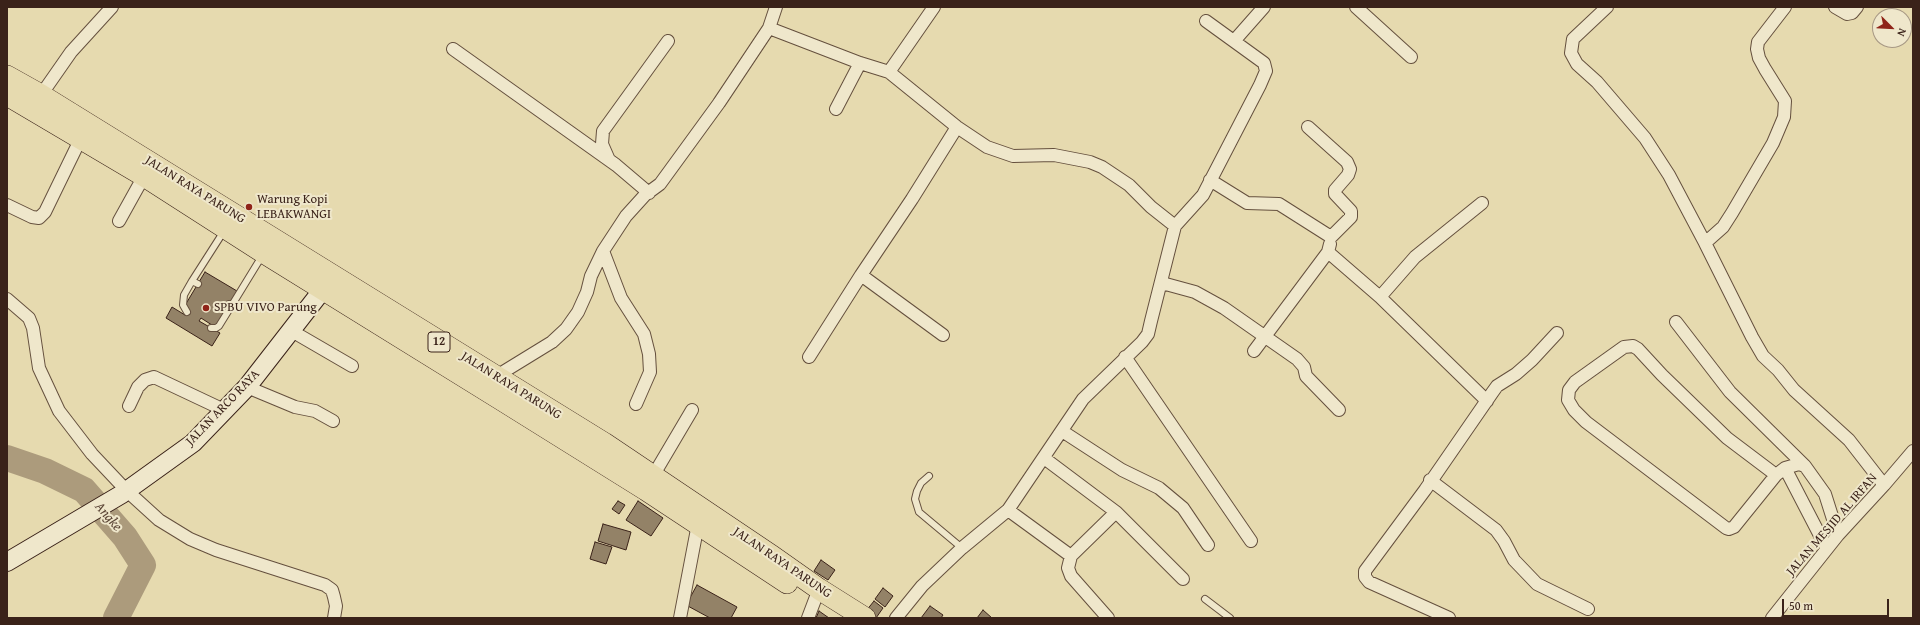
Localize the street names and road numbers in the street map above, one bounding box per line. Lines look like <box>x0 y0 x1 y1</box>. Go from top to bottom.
street label: JALAN RAYA PARUNG <box>142 153 248 227</box>
road number: 12 <box>428 332 450 352</box>
street label: JALAN RAYA PARUNG <box>458 349 564 423</box>
street label: JALAN ARCO RAYA <box>183 367 263 449</box>
street label: JALAN MESJID AL IRFAN <box>1783 471 1881 579</box>
street label: JALAN RAYA PARUNG <box>730 524 834 602</box>

